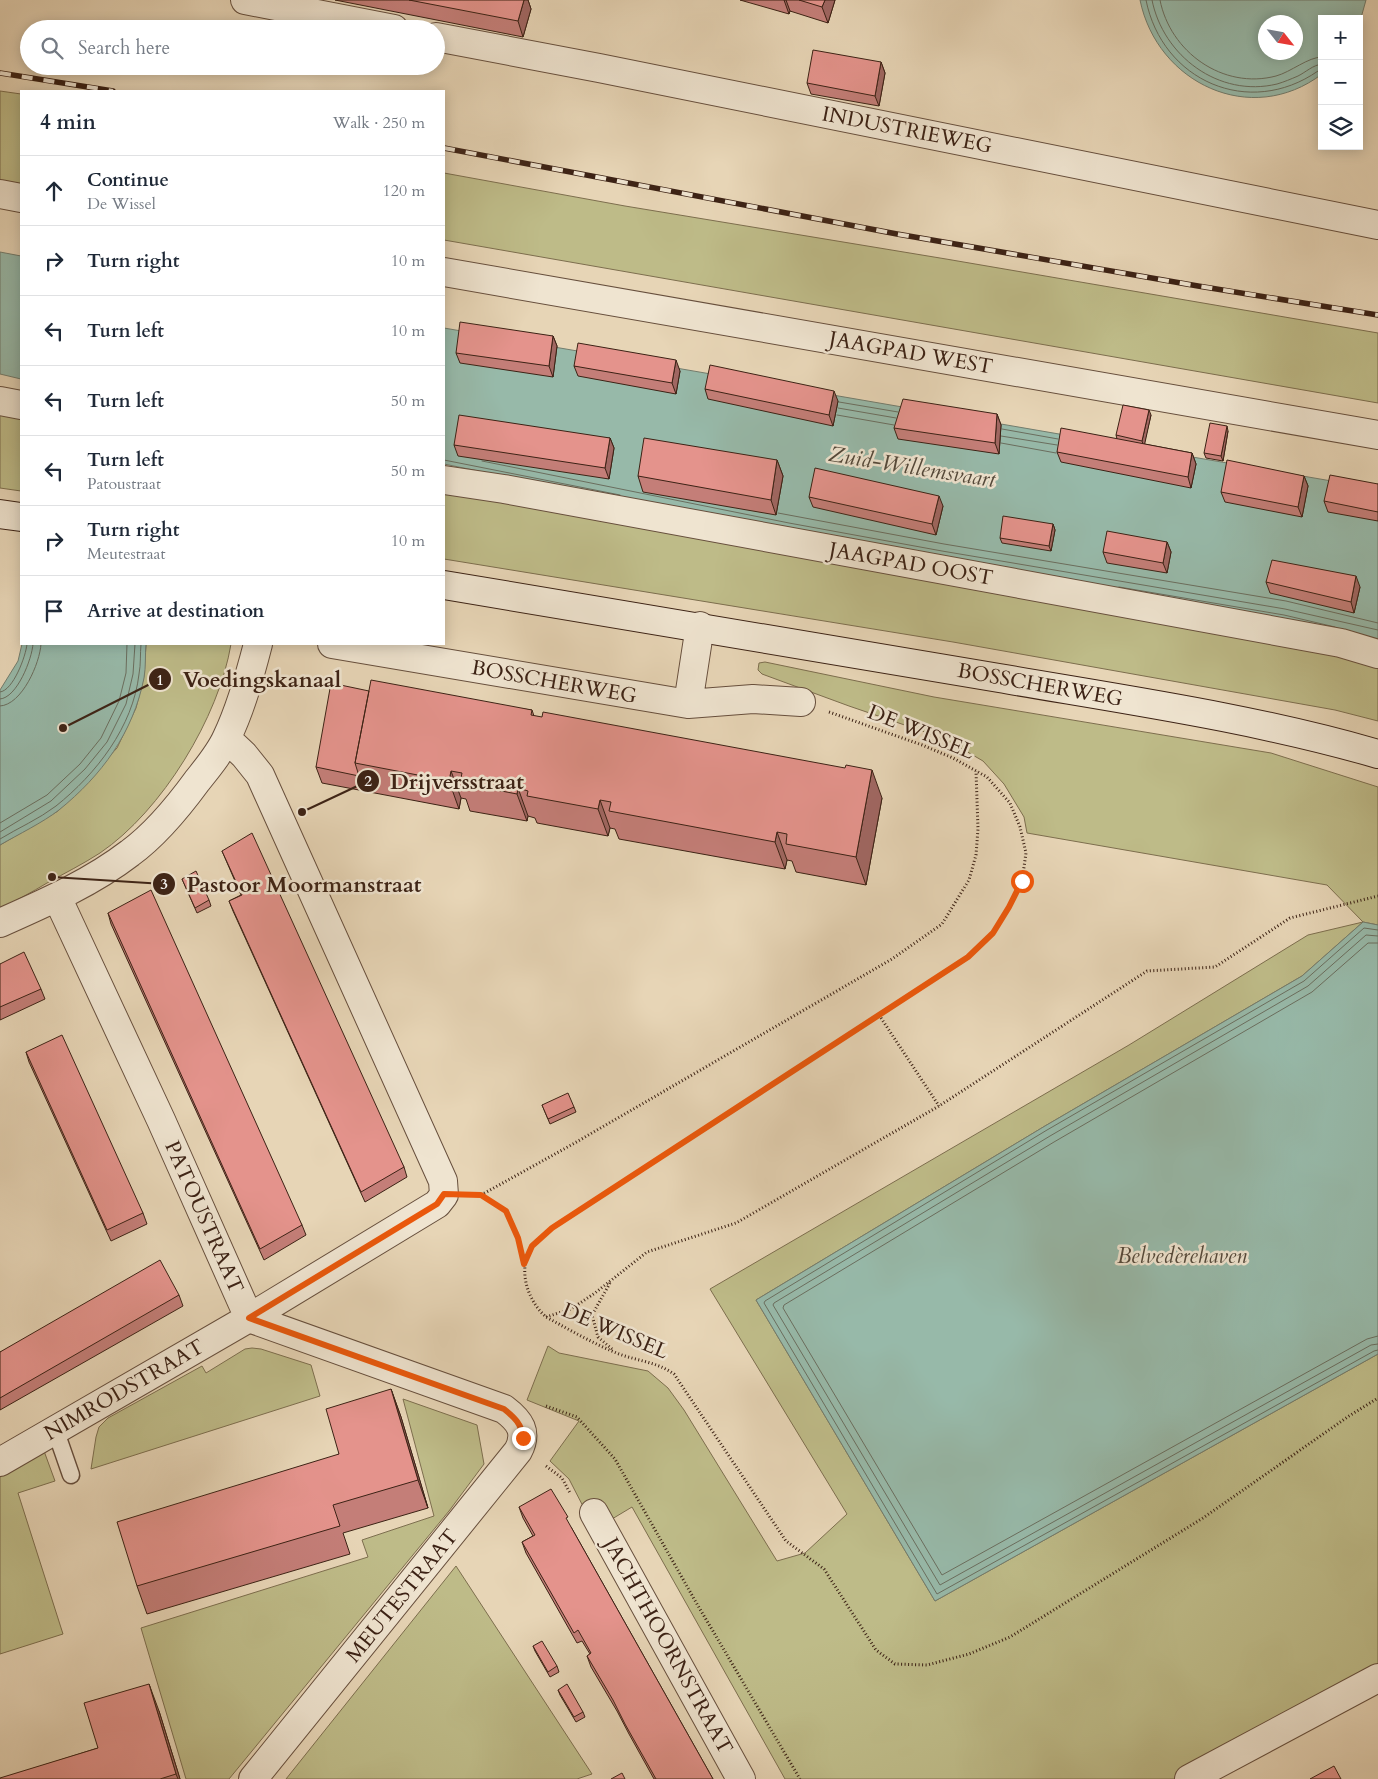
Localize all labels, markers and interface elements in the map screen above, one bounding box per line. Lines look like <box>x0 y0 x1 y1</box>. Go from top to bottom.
north arrow <box>1258 15 1303 60</box>
map controls <box>1318 15 1363 150</box>
button: + <box>1318 15 1363 60</box>
search box <box>20 20 445 75</box>
icon: search <box>38 34 66 62</box>
text: Search here <box>78 35 170 61</box>
button: − <box>1318 60 1363 105</box>
street label: INDUSTRIEWEG <box>819 99 995 161</box>
button: layers <box>1318 105 1363 150</box>
text: 4 min <box>40 108 96 137</box>
text: Walk · 250 m <box>333 112 425 134</box>
text: Continue <box>87 167 169 193</box>
icon: ahead <box>40 177 68 205</box>
text: 120 m <box>383 180 425 202</box>
text: De Wissel <box>87 193 156 215</box>
icon: right <box>40 247 68 275</box>
text: Turn right <box>87 248 179 274</box>
text: 10 m <box>391 250 425 272</box>
icon: left <box>40 317 68 345</box>
text: Turn left <box>87 318 164 344</box>
text: 10 m <box>391 320 425 342</box>
street label: JAAGPAD WEST <box>824 324 995 382</box>
icon: left <box>40 387 68 415</box>
text: Turn left <box>87 388 164 414</box>
text: 50 m <box>391 390 425 412</box>
water label: Zuid-Willemsvaart <box>826 439 998 495</box>
text: Turn left <box>87 447 164 473</box>
icon: left <box>40 457 68 485</box>
text: 50 m <box>391 460 425 482</box>
text: Patoustraat <box>87 473 161 495</box>
text: Turn right <box>87 517 179 543</box>
icon: right <box>40 527 68 555</box>
text: 10 m <box>391 530 425 552</box>
street label: JAAGPAD OOST <box>824 535 995 593</box>
text: Meutestraat <box>87 543 166 565</box>
icon: arrive <box>40 597 68 625</box>
text: Arrive at destination <box>87 598 264 624</box>
street label: BOSSCHERWEG <box>469 653 639 711</box>
street label: BOSSCHERWEG <box>955 656 1125 714</box>
callout: Voedingskanaal <box>148 661 351 698</box>
text: Voedingskanaal <box>183 665 342 695</box>
text: 1 <box>156 670 164 690</box>
street label: DE WISSEL <box>863 697 979 767</box>
callout: Drijversstraat <box>355 762 534 799</box>
text: Drijversstraat <box>390 767 524 797</box>
text: 2 <box>364 771 372 791</box>
callout: Pastoor Moormanstraat <box>152 865 432 902</box>
text: Pastoor Moormanstraat <box>186 870 422 900</box>
route start <box>1011 870 1034 893</box>
text: 3 <box>160 874 168 894</box>
street label: PATOUSTRAAT <box>157 1136 251 1298</box>
water label: Belvedèrehaven <box>1117 1241 1247 1271</box>
street label: DE WISSEL <box>557 1296 673 1366</box>
street label: NIMRODSTRAAT <box>39 1332 209 1448</box>
route end <box>512 1427 535 1450</box>
street label: MEUTESTRAAT <box>339 1523 465 1669</box>
street label: JACHTHOORNSTRAAT <box>595 1530 740 1759</box>

